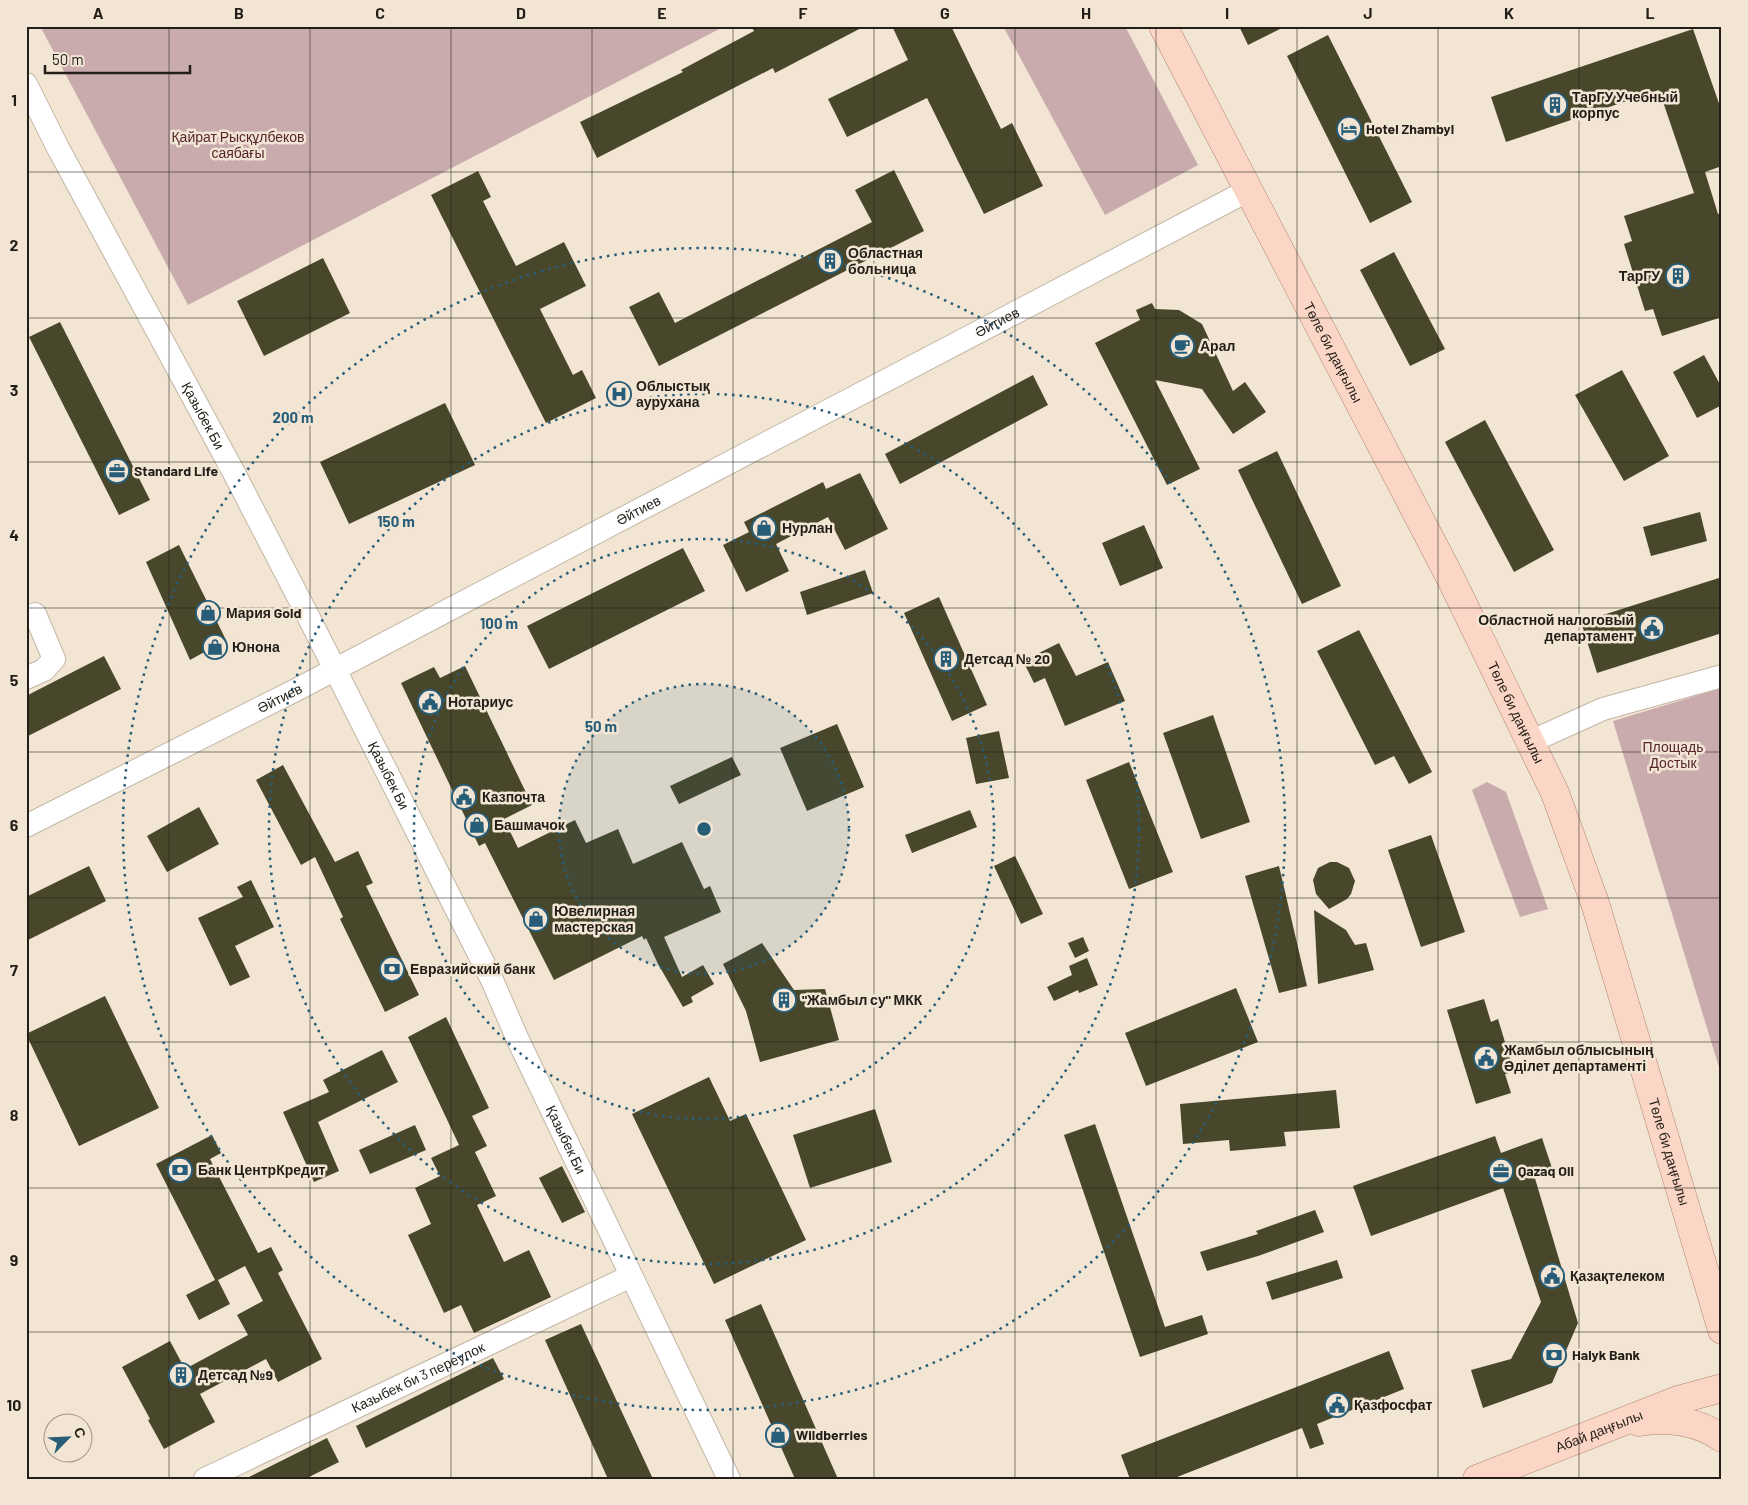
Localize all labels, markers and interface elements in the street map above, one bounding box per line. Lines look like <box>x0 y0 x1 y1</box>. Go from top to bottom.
text: A <box>93 3 104 22</box>
text: B <box>234 3 244 22</box>
text: C <box>375 3 385 22</box>
text: D <box>516 3 526 22</box>
text: E <box>657 3 667 22</box>
text: F <box>799 3 808 22</box>
text: G <box>940 3 950 22</box>
text: H <box>1081 3 1091 22</box>
text: I <box>1225 3 1229 22</box>
text: J <box>1363 3 1373 22</box>
text: K <box>1504 3 1514 22</box>
text: L <box>1645 3 1655 22</box>
scale bar <box>45 42 190 74</box>
text: 50 m <box>52 50 84 68</box>
place label: ТарГУ Учебный корпус <box>1572 88 1678 121</box>
text: 1 <box>11 90 17 109</box>
building icon: ТарГУ Учебный корпус <box>1542 92 1568 118</box>
hotel icon: Hotel Zhambyl <box>1336 116 1362 142</box>
place label: Hotel Zhambyl <box>1366 120 1454 137</box>
park label: Қайрат Рысқұлбеков саябағы <box>171 128 305 161</box>
text: 2 <box>10 235 19 254</box>
place label: Областная больница <box>848 244 923 277</box>
building icon: Областная больница <box>817 248 843 274</box>
building icon: ТарГУ <box>1665 263 1691 289</box>
place label: ТарГУ <box>1619 267 1660 284</box>
street label: Төле би даңғылы <box>1300 299 1367 405</box>
street label: Әйтиев <box>972 303 1022 340</box>
cafe icon: Арал <box>1169 333 1195 359</box>
place label: Арал <box>1200 337 1235 354</box>
place label: Облыстық аурухана <box>636 377 710 410</box>
street label: Қазыбек Би <box>178 379 229 452</box>
text: 3 <box>10 380 18 399</box>
hospital icon: Облыстық аурухана <box>606 381 632 407</box>
text: 200 m <box>272 408 314 426</box>
office icon: Standard Life <box>104 458 130 484</box>
place label: Standard Life <box>134 462 218 479</box>
street label: Әйтиев <box>613 491 663 529</box>
text: 150 m <box>377 512 415 530</box>
shop icon: Нурлан <box>751 515 777 541</box>
place label: Нурлан <box>782 519 833 536</box>
text: 4 <box>9 525 19 544</box>
shop icon: Мария Gold <box>195 600 221 626</box>
place label: Мария Gold <box>226 604 302 621</box>
place label: Областной налоговый департамент <box>1478 611 1634 644</box>
text: 100 m <box>480 614 518 632</box>
public building icon: Областной налоговый департамент <box>1639 615 1665 641</box>
shop icon: Юнона <box>202 634 228 660</box>
place label: Юнона <box>232 638 280 655</box>
building icon: Детсад № 20 <box>933 646 959 672</box>
place label: Детсад № 20 <box>964 650 1050 667</box>
street label: Төле би даңғылы <box>1484 659 1548 766</box>
text: 5 <box>10 670 19 689</box>
street label: Әйтиев <box>254 679 305 716</box>
public building icon: Нотариус <box>417 689 443 715</box>
place label: Нотариус <box>448 693 514 710</box>
text: 50 m <box>585 717 617 735</box>
park label: Площадь Достык <box>1643 738 1703 771</box>
street label: Қазыбек Би <box>365 739 413 812</box>
public building icon: Казпочта <box>451 784 477 810</box>
place label: Казпочта <box>482 788 545 805</box>
shop icon: Башмачок <box>464 812 490 838</box>
text: 6 <box>10 815 19 834</box>
place label: Башмачок <box>494 816 566 833</box>
centre of rings <box>695 820 713 838</box>
place label: Ювелирная мастерская <box>554 902 635 935</box>
shop icon: Ювелирная мастерская <box>523 906 549 932</box>
bank icon: Евразийский банк <box>379 956 405 982</box>
text: 7 <box>10 960 18 979</box>
place label: Евразийский банк <box>410 960 536 977</box>
building icon: "Жамбыл су" МКК <box>771 987 797 1013</box>
place label: "Жамбыл су" МКК <box>802 991 923 1008</box>
place label: Жамбыл облысының Әділет департаменті <box>1503 1041 1654 1074</box>
public building icon: Жамбыл облысының Әділет департаменті <box>1473 1045 1499 1071</box>
street label: Төле би даңғылы <box>1646 1096 1693 1207</box>
street label: Қазыбек Би <box>543 1102 590 1176</box>
text: 8 <box>10 1105 19 1124</box>
bank icon: Банк ЦентрКредит <box>167 1157 193 1183</box>
office icon: Qazaq Oil <box>1488 1158 1514 1184</box>
place label: Банк ЦентрКредит <box>198 1161 326 1178</box>
place label: Qazaq Oil <box>1518 1162 1574 1179</box>
text: 9 <box>10 1250 18 1269</box>
public building icon: Қазақтелеком <box>1539 1263 1565 1289</box>
place label: Қазақтелеком <box>1570 1267 1665 1284</box>
street label: Казыбек би 3 переулок <box>349 1338 488 1416</box>
bank icon: Halyk Bank <box>1541 1342 1567 1368</box>
place label: Halyk Bank <box>1572 1346 1641 1363</box>
building icon: Детсад №9 <box>168 1362 194 1388</box>
place label: Детсад №9 <box>198 1366 273 1383</box>
public building icon: Қазфосфат <box>1324 1392 1350 1418</box>
text: 10 <box>7 1395 21 1414</box>
place label: Қазфосфат <box>1354 1396 1433 1413</box>
street label: Абай даңғылы <box>1553 1406 1645 1455</box>
north arrow <box>42 1412 92 1462</box>
shop icon: Wildberries <box>765 1422 791 1448</box>
text: С <box>71 1424 90 1441</box>
place label: Wildberries <box>796 1426 868 1443</box>

